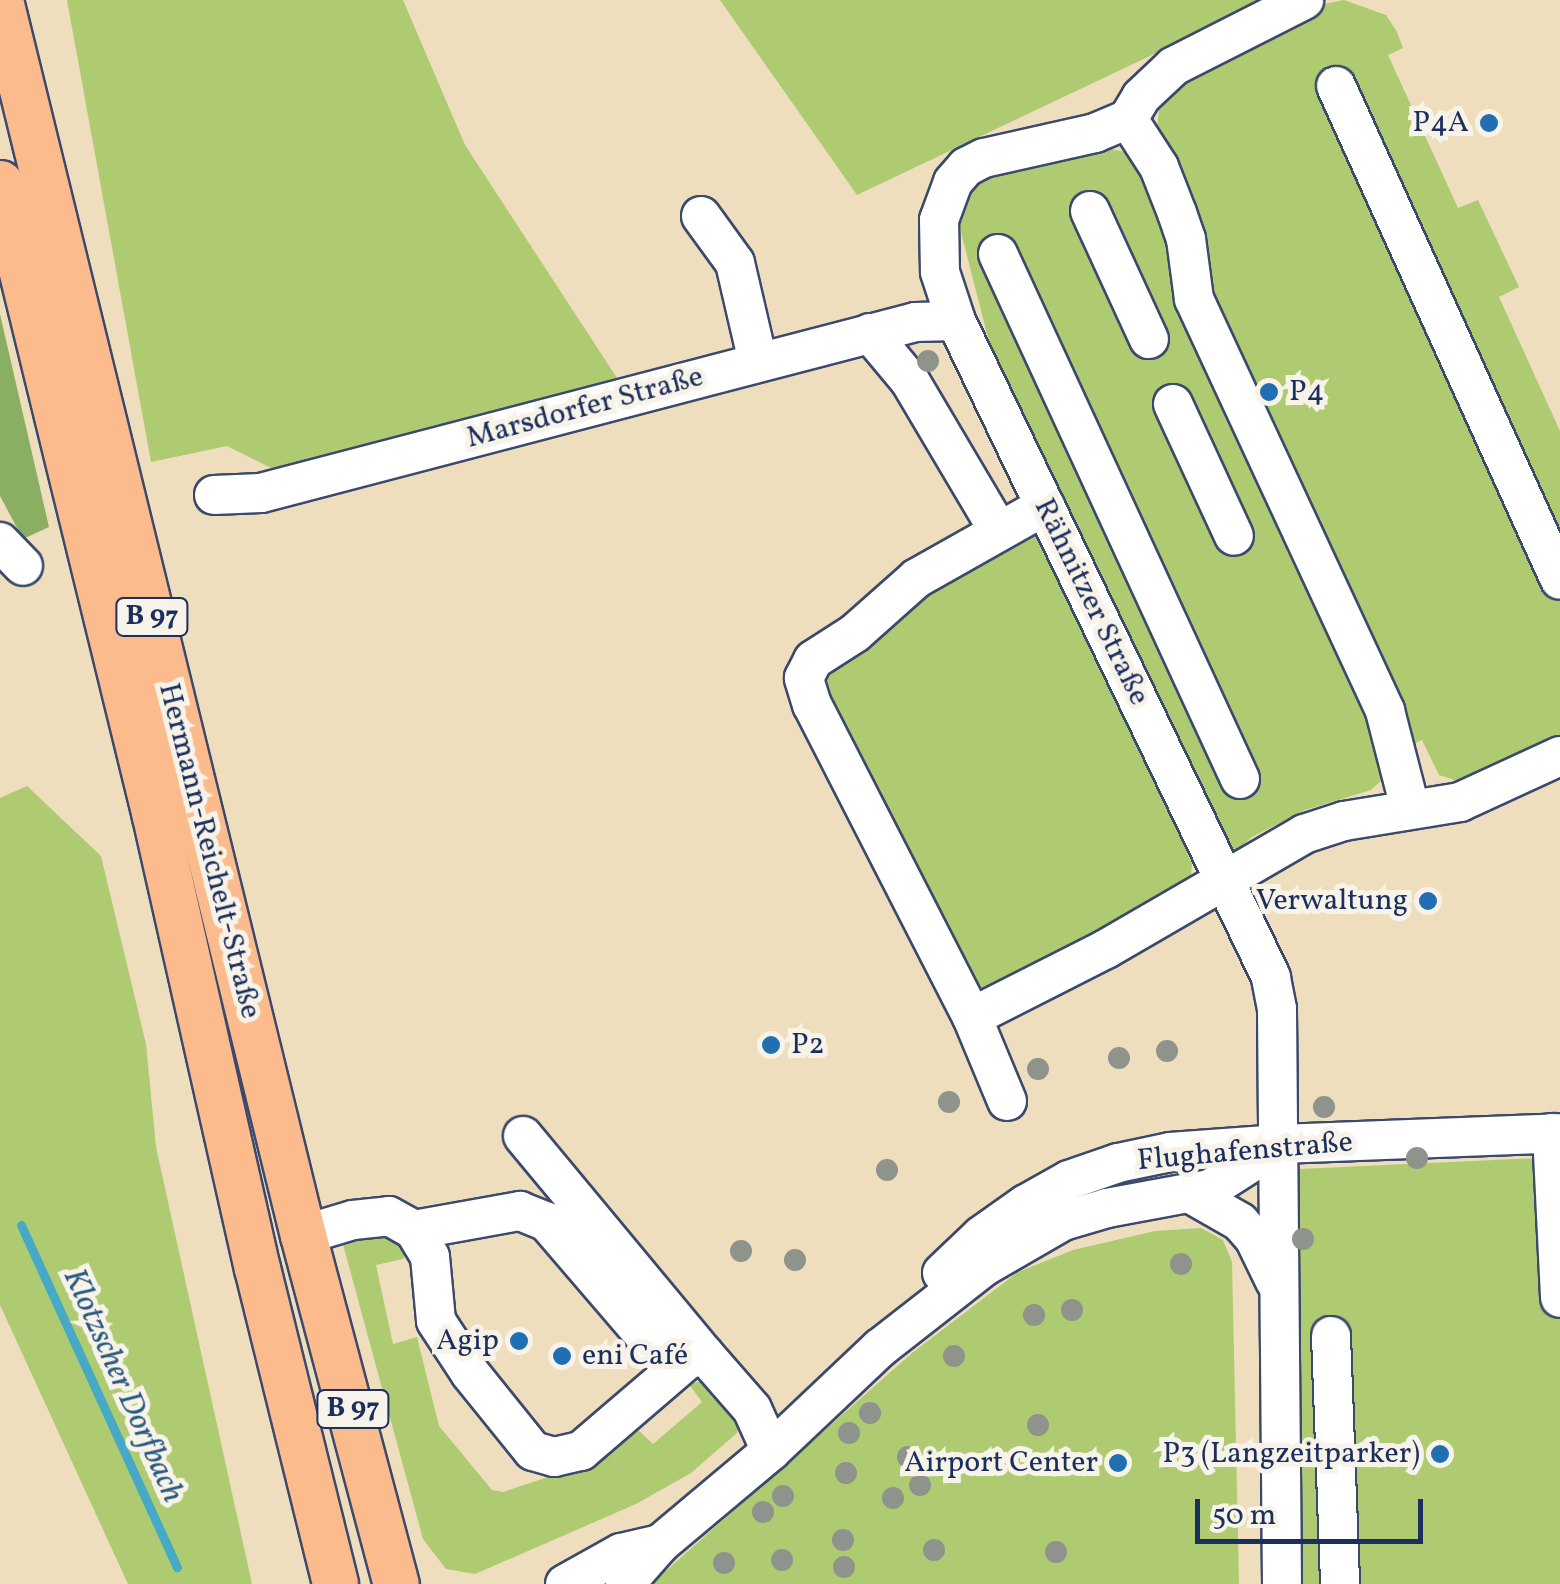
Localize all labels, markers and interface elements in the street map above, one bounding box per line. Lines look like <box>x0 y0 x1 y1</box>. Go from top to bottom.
place label: P4A <box>1413 105 1469 141</box>
marker: P4A <box>1478 112 1500 134</box>
street label: Marsdorfer Straße <box>463 359 707 457</box>
place label: P4 <box>1289 374 1324 410</box>
marker: P4 <box>1258 381 1280 403</box>
street label: Rähnitzer Straße <box>1025 493 1157 711</box>
road number: B 97 <box>114 594 190 640</box>
street label: Hermann-Reichelt-Straße <box>150 680 268 1022</box>
place label: Verwaltung <box>1256 883 1408 919</box>
marker: Verwaltung <box>1417 890 1439 912</box>
place label: P2 <box>791 1027 825 1063</box>
marker: P2 <box>760 1034 782 1056</box>
street label: Flughafenstraße <box>1136 1125 1354 1179</box>
water label: Klotzscher Dorfbach <box>53 1263 191 1509</box>
place label: Agip <box>436 1323 499 1359</box>
marker: Agip <box>508 1330 530 1352</box>
place label: eni Café <box>582 1338 688 1374</box>
marker: eni Café <box>551 1345 573 1367</box>
road number: B 97 <box>316 1386 390 1432</box>
place label: P3 (Langzeitparker) <box>1163 1436 1420 1472</box>
marker: P3 (Langzeitparker) <box>1429 1443 1451 1465</box>
place label: Airport Center <box>904 1445 1098 1481</box>
marker: Airport Center <box>1107 1452 1129 1474</box>
scale bar <box>1200 1479 1428 1541</box>
text: 50 m <box>1212 1495 1276 1537</box>

